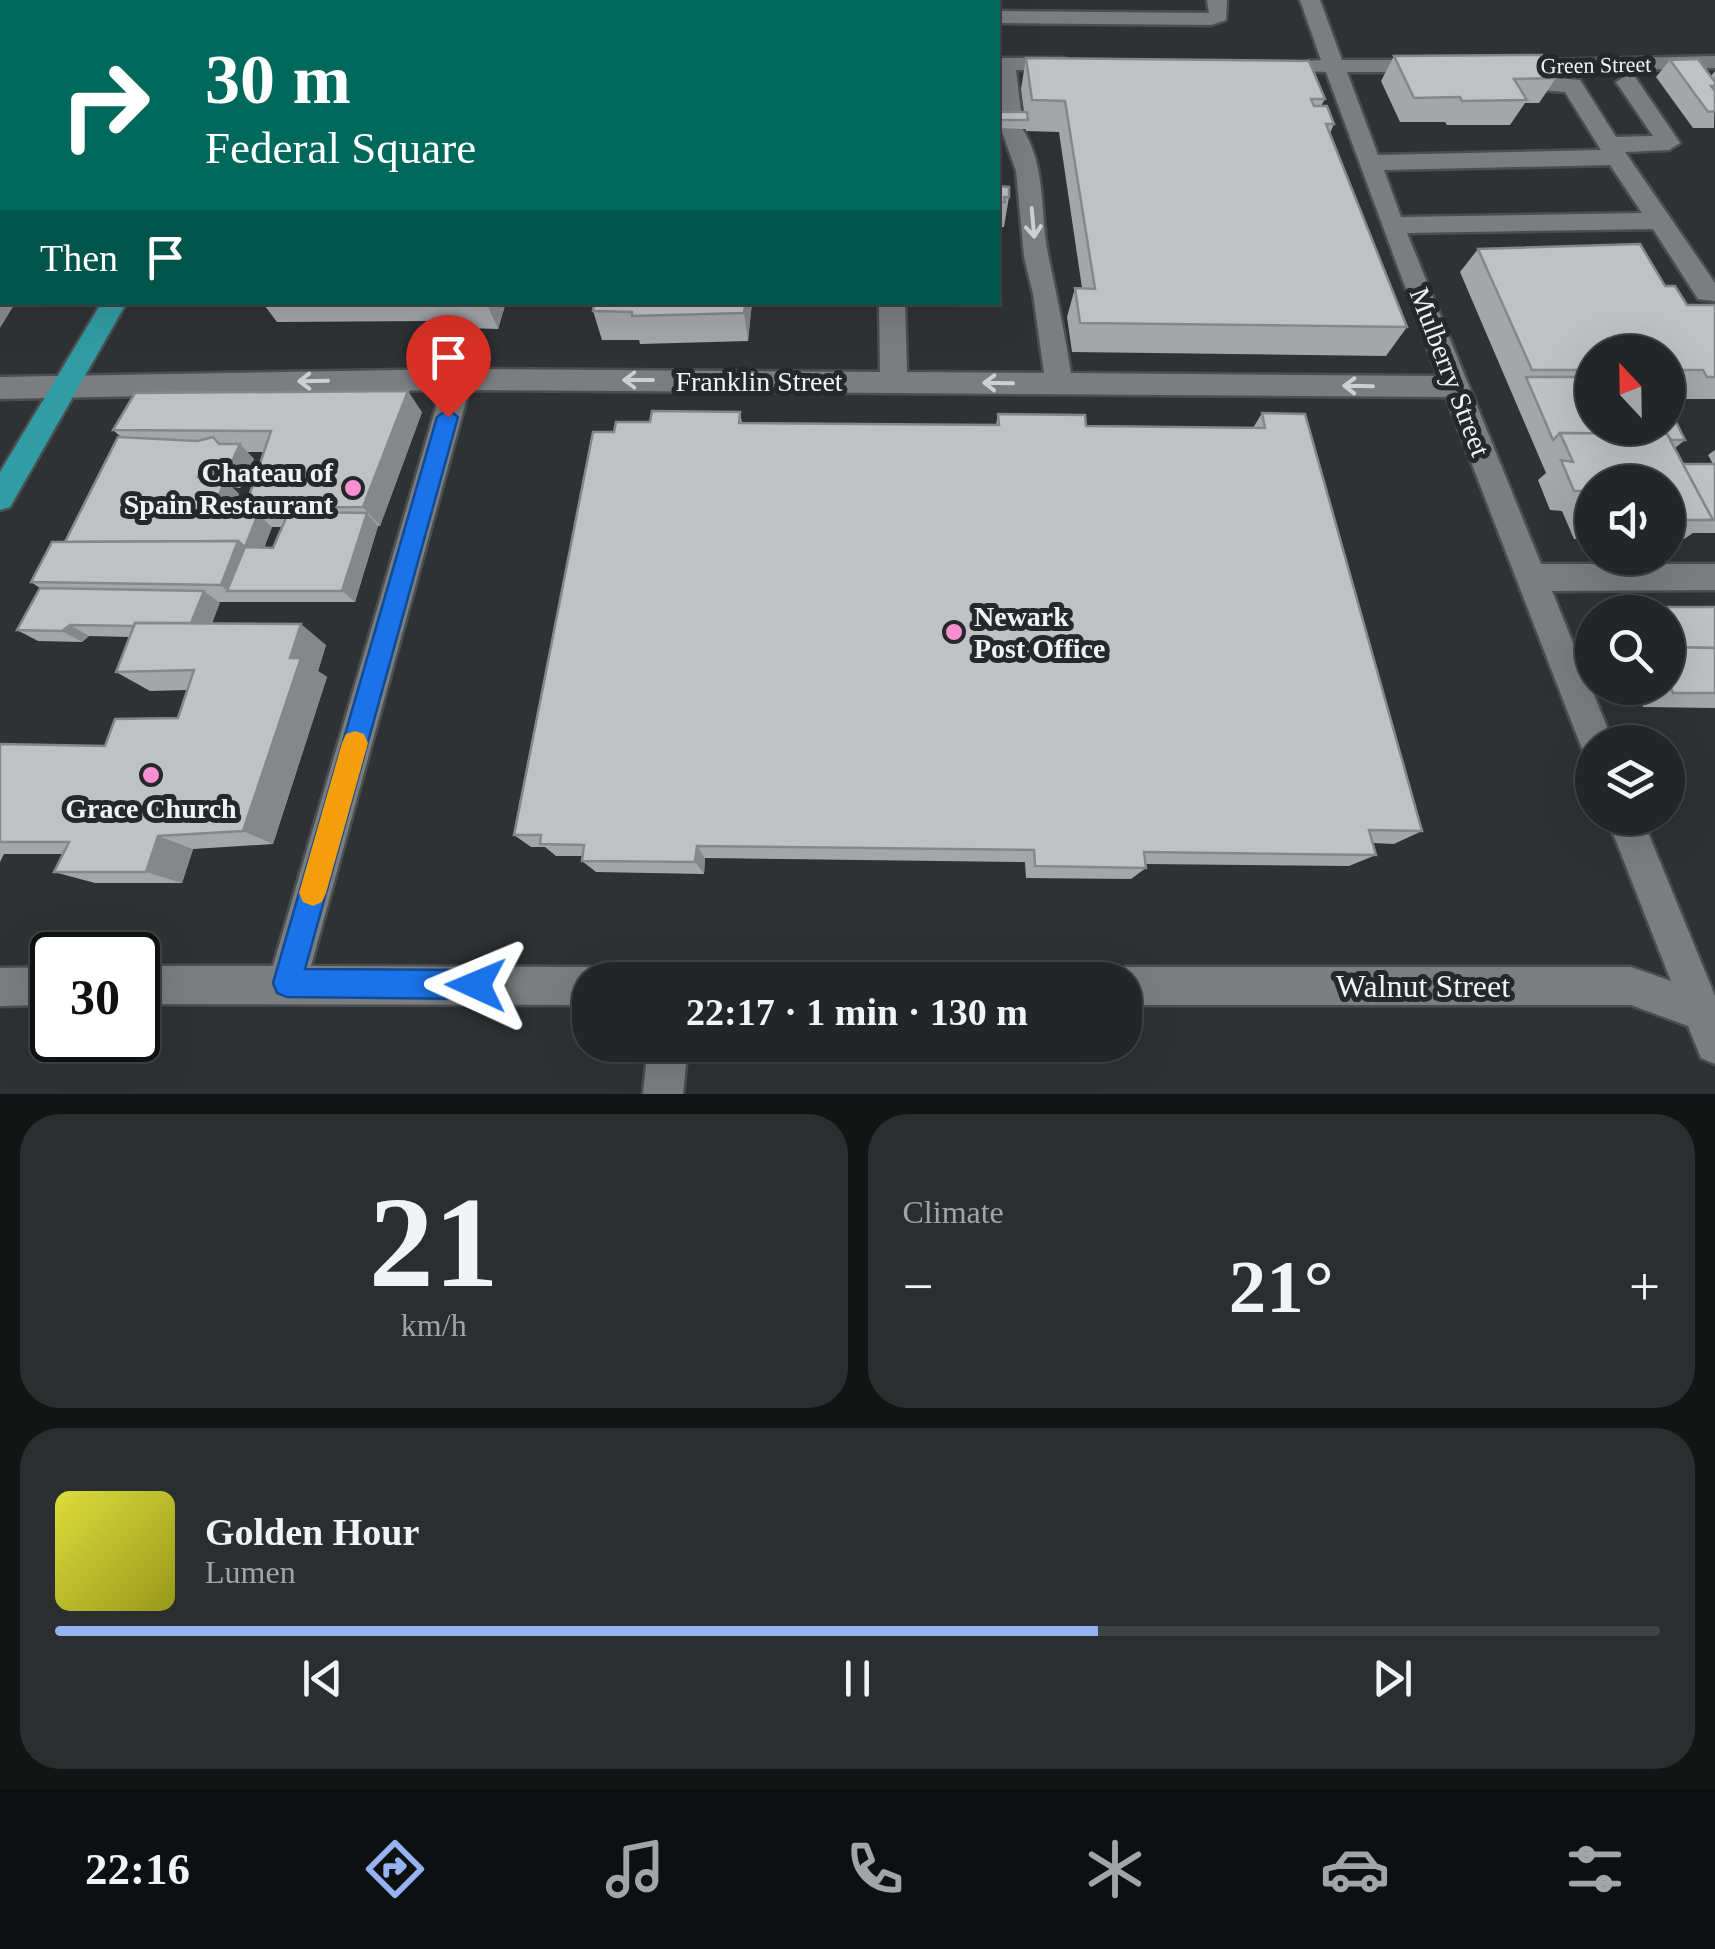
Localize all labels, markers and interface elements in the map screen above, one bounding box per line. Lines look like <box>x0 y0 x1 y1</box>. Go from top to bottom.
icon: right <box>40 40 170 170</box>
text: 30 m <box>205 41 351 118</box>
street label: Green Street <box>1541 52 1651 78</box>
text: Federal Square <box>205 123 476 173</box>
one-way arrow <box>1023 207 1042 239</box>
icon: arrive <box>138 230 193 285</box>
text: Then <box>40 237 118 279</box>
street label: Mulberry Street <box>1404 283 1496 461</box>
pin <box>406 315 491 418</box>
icon: arrive <box>421 330 476 385</box>
north arrow <box>1575 335 1685 445</box>
map controls <box>1575 335 1685 835</box>
street label: Franklin Street <box>675 366 843 397</box>
one-way arrow <box>622 371 654 390</box>
one-way arrow <box>297 372 329 391</box>
one-way arrow <box>982 374 1014 392</box>
one-way arrow <box>1342 377 1374 396</box>
place label: Chateau of Spain Restaurant <box>124 457 334 520</box>
button: sound <box>1575 465 1685 575</box>
marker: Chateau of Spain Restaurant <box>342 477 364 499</box>
button: search <box>1575 595 1685 705</box>
place label: Newark Post Office <box>974 601 1105 664</box>
marker: Newark Post Office <box>943 621 965 643</box>
button: layers <box>1575 725 1685 835</box>
marker: Grace Church <box>140 764 162 786</box>
place label: Grace Church <box>65 793 237 824</box>
speed limit sign: 30 <box>30 932 160 1062</box>
position arrow <box>424 933 528 1037</box>
street label: Walnut Street <box>1336 968 1510 1004</box>
text: 22:17 · 1 min · 130 m <box>686 991 1028 1033</box>
text: 21 <box>369 1170 499 1314</box>
text: Climate <box>903 1194 1004 1230</box>
text: 21° <box>1229 1245 1334 1328</box>
text: − <box>903 1256 934 1317</box>
text: + <box>1629 1256 1660 1317</box>
text: km/h <box>401 1307 467 1343</box>
text: Golden Hour <box>205 1511 419 1553</box>
text: Lumen <box>205 1554 296 1590</box>
icon: previous <box>295 1651 350 1706</box>
icon: pause <box>830 1651 885 1706</box>
icon: next <box>1365 1651 1420 1706</box>
icon: directions <box>360 1834 430 1904</box>
icon: music <box>600 1834 670 1904</box>
icon: phone <box>840 1834 910 1904</box>
icon: climate <box>1080 1834 1150 1904</box>
icon: car <box>1320 1834 1390 1904</box>
icon: filters <box>1560 1834 1630 1904</box>
text: 22:16 <box>85 1844 190 1894</box>

